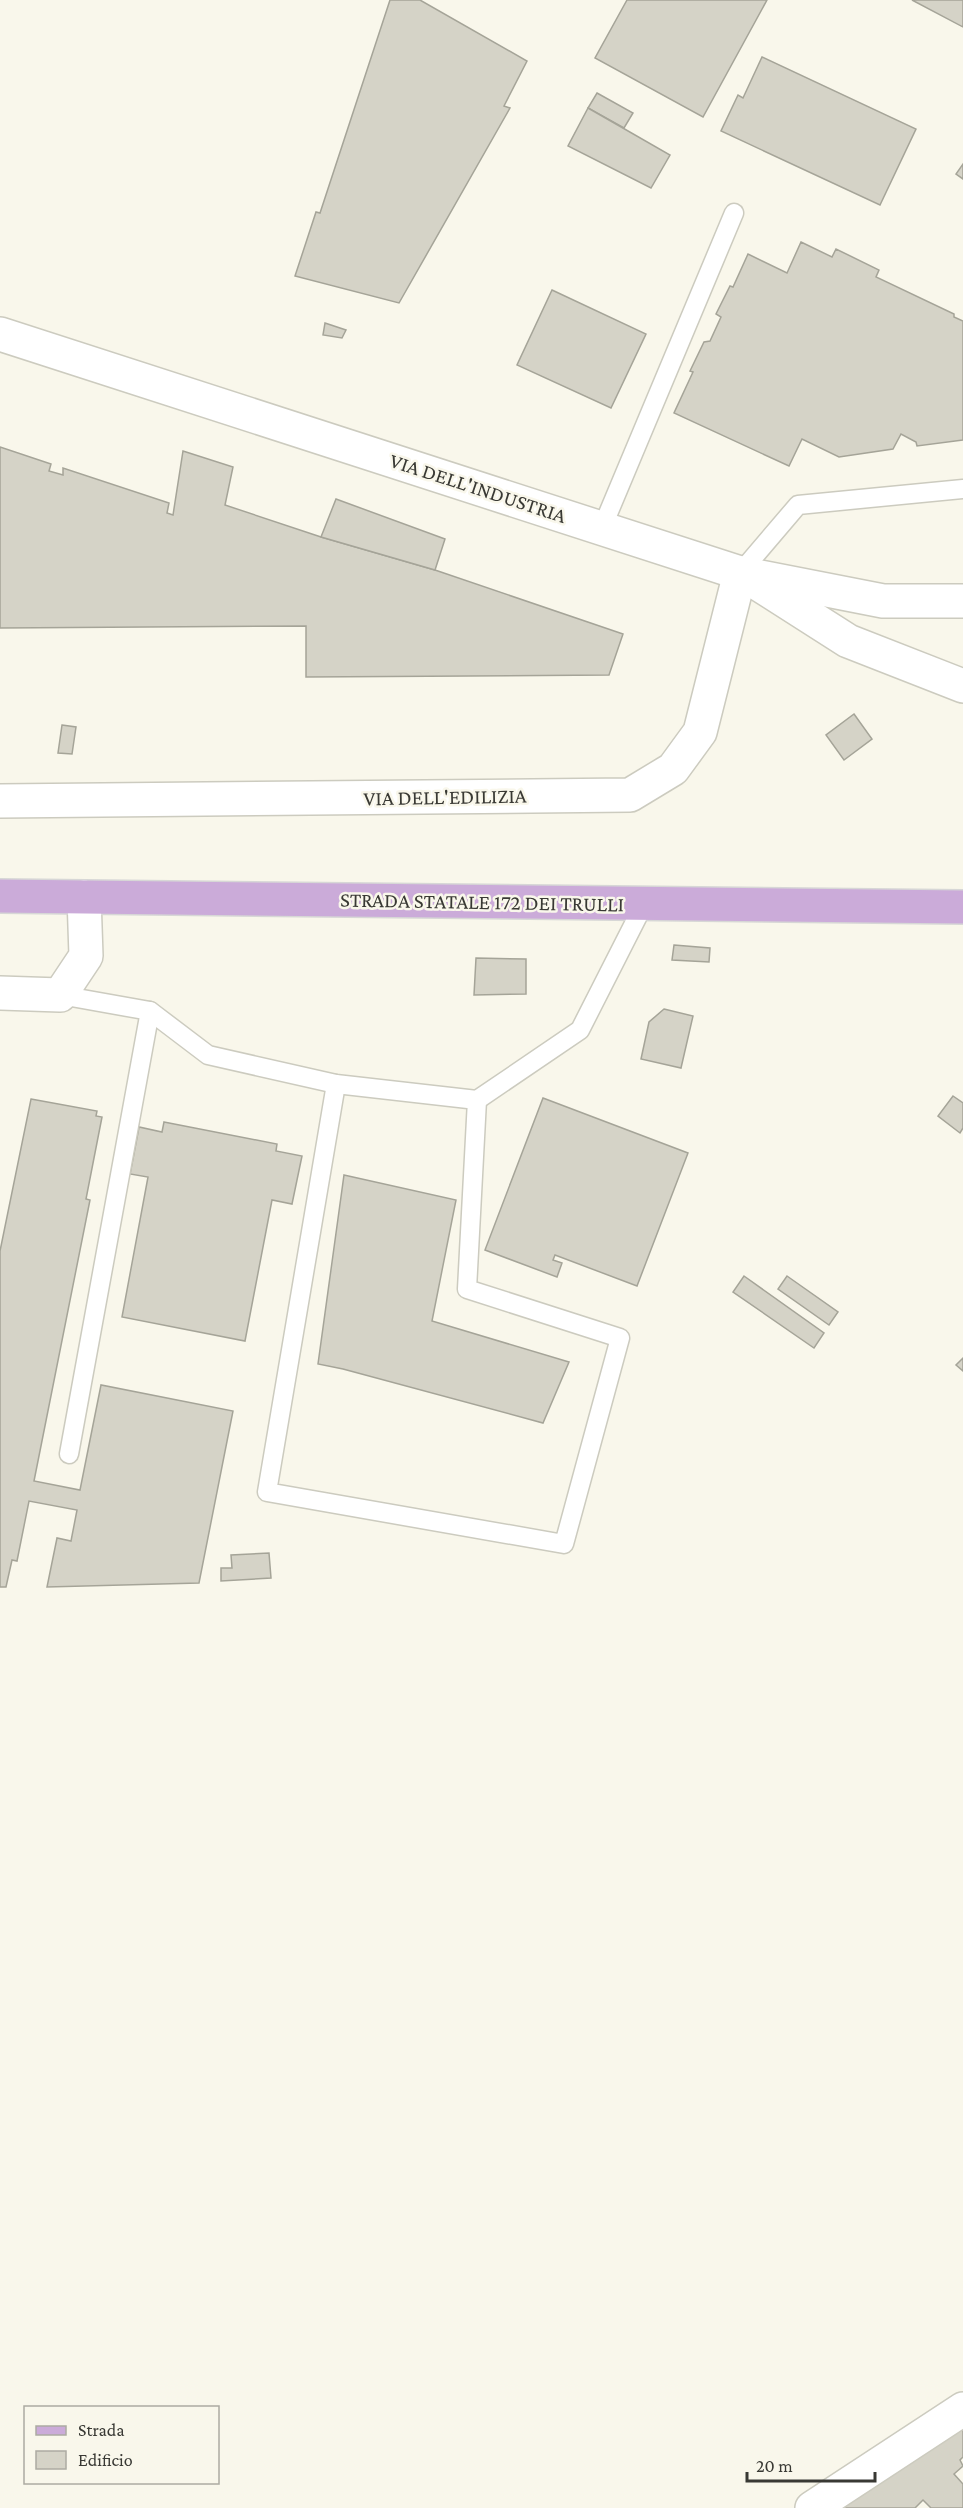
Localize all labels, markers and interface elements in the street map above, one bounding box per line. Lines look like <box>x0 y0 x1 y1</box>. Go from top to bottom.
street label: VIA DELL'INDUSTRIA <box>387 448 569 528</box>
street label: VIA DELL'EDILIZIA <box>363 784 527 810</box>
street label: STRADA STATALE 172 DEI TRULLI <box>340 888 624 916</box>
legend <box>24 2406 219 2484</box>
text: Strada <box>78 2420 125 2440</box>
scale bar <box>747 2445 874 2483</box>
text: Edificio <box>78 2450 133 2470</box>
text: 20 m <box>756 2456 793 2476</box>

